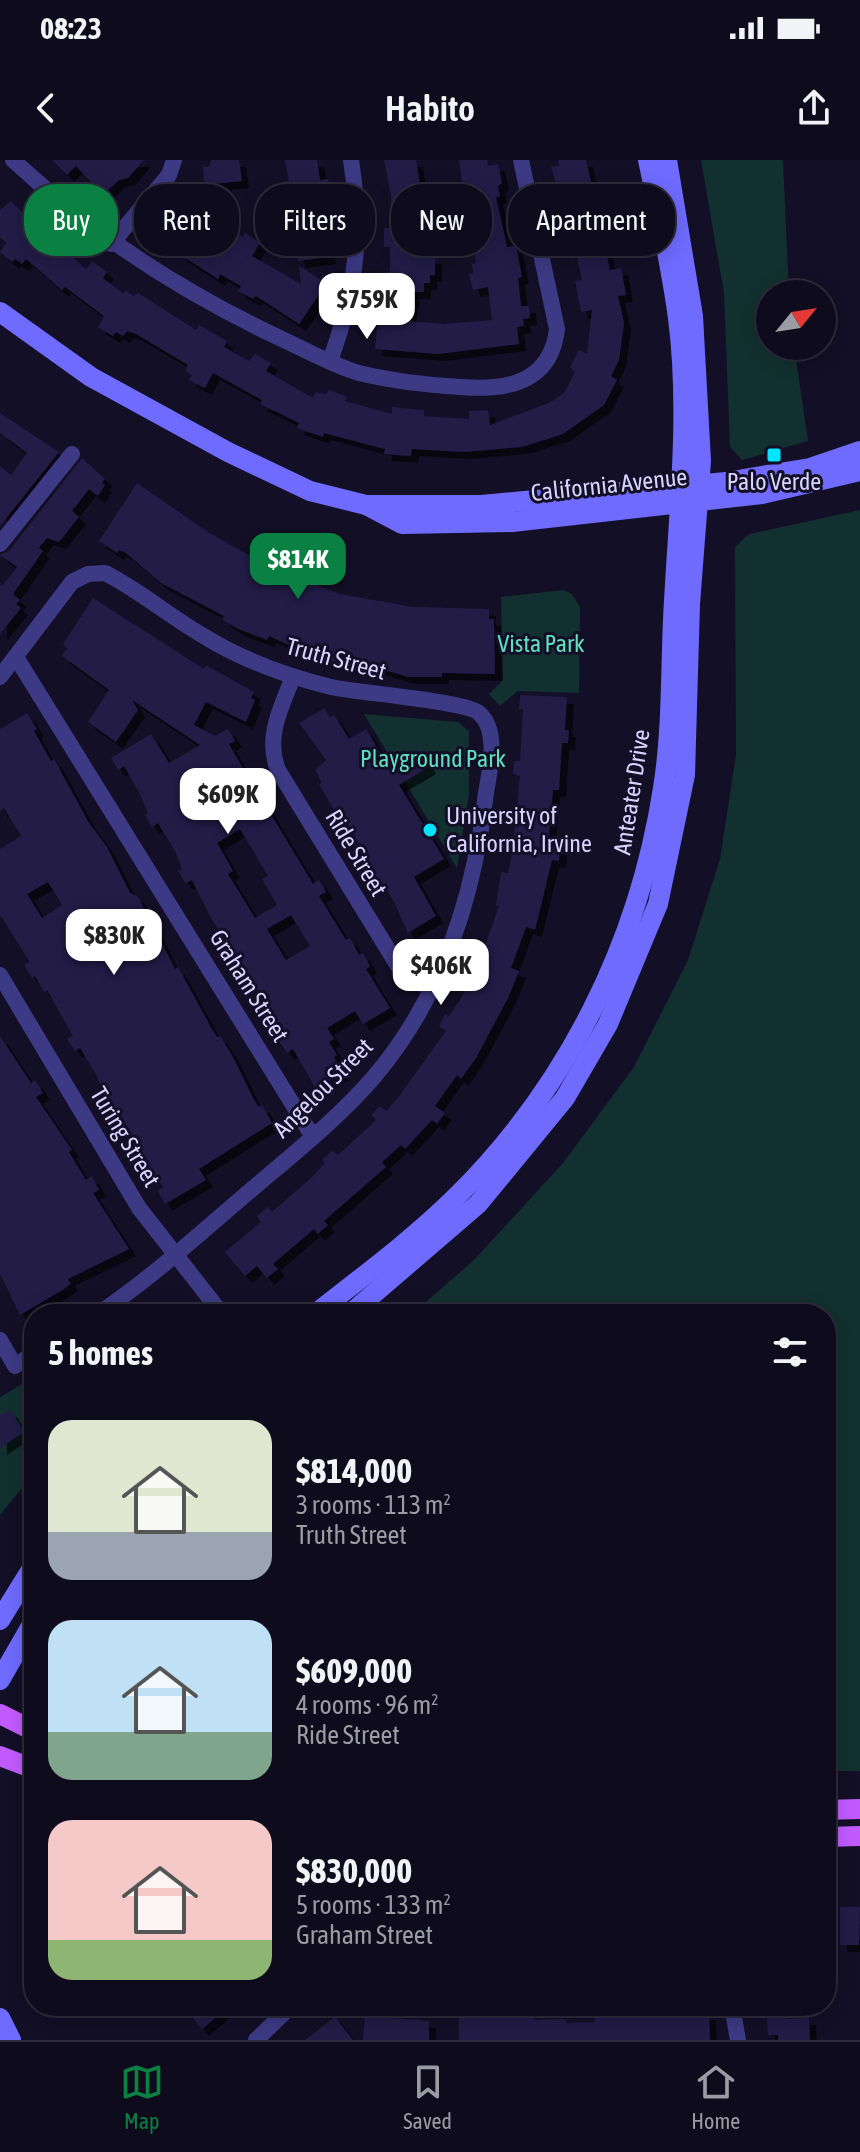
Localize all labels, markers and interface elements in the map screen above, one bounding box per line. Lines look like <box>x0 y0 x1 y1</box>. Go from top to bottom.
text: 08:23 <box>40 11 102 45</box>
icon: back <box>24 86 68 130</box>
icon: share <box>792 86 836 130</box>
text: Habito <box>385 87 475 129</box>
chip: Buy <box>24 184 118 256</box>
chip: Rent <box>134 184 239 256</box>
chip: Filters <box>255 184 375 256</box>
chip: New <box>391 184 492 256</box>
chip: Apartment <box>508 184 675 256</box>
pin: $759K <box>311 273 423 341</box>
north arrow <box>756 280 836 360</box>
map controls <box>756 280 836 360</box>
text: $759K <box>337 284 397 314</box>
marker: Palo Verde <box>765 446 783 464</box>
street label: California Avenue <box>530 463 688 506</box>
place label: Palo Verde <box>727 468 821 495</box>
pin: $814K <box>242 533 354 601</box>
text: $814K <box>268 544 328 574</box>
park label: Vista Park <box>497 630 585 657</box>
street label: Truth Street <box>283 632 389 685</box>
street label: Anteater Drive <box>608 727 655 857</box>
park label: Playground Park <box>360 745 506 772</box>
pin: $609K <box>172 768 284 836</box>
text: $609K <box>198 779 258 809</box>
place label: University of California, Irvine <box>446 802 592 857</box>
street label: Ride Street <box>320 805 393 901</box>
marker: University of California, Irvine <box>421 821 439 839</box>
pin: $830K <box>58 909 170 977</box>
text: $830K <box>84 920 144 950</box>
street label: Graham Street <box>204 925 294 1047</box>
pin: $406K <box>385 939 497 1007</box>
text: $406K <box>411 950 471 980</box>
street label: Angelou Street <box>267 1032 378 1143</box>
street label: Turing Street <box>85 1082 166 1192</box>
icon: filters <box>768 1330 812 1374</box>
text: 5 homes <box>48 1333 153 1372</box>
text: $814,000 <box>296 1451 412 1490</box>
icon: home <box>112 1452 208 1548</box>
text: 3 rooms · 113 m² <box>296 1490 451 1520</box>
text: Truth Street <box>296 1520 407 1550</box>
text: $609,000 <box>296 1651 412 1690</box>
icon: home <box>112 1652 208 1748</box>
text: 4 rooms · 96 m² <box>296 1690 438 1720</box>
text: Ride Street <box>296 1720 400 1750</box>
text: $830,000 <box>296 1851 412 1890</box>
icon: home <box>112 1852 208 1948</box>
text: 5 rooms · 133 m² <box>296 1890 451 1920</box>
text: Graham Street <box>296 1920 433 1950</box>
tab: Map <box>120 2060 164 2134</box>
tab: Saved <box>403 2060 452 2134</box>
tab: Home <box>691 2060 740 2134</box>

